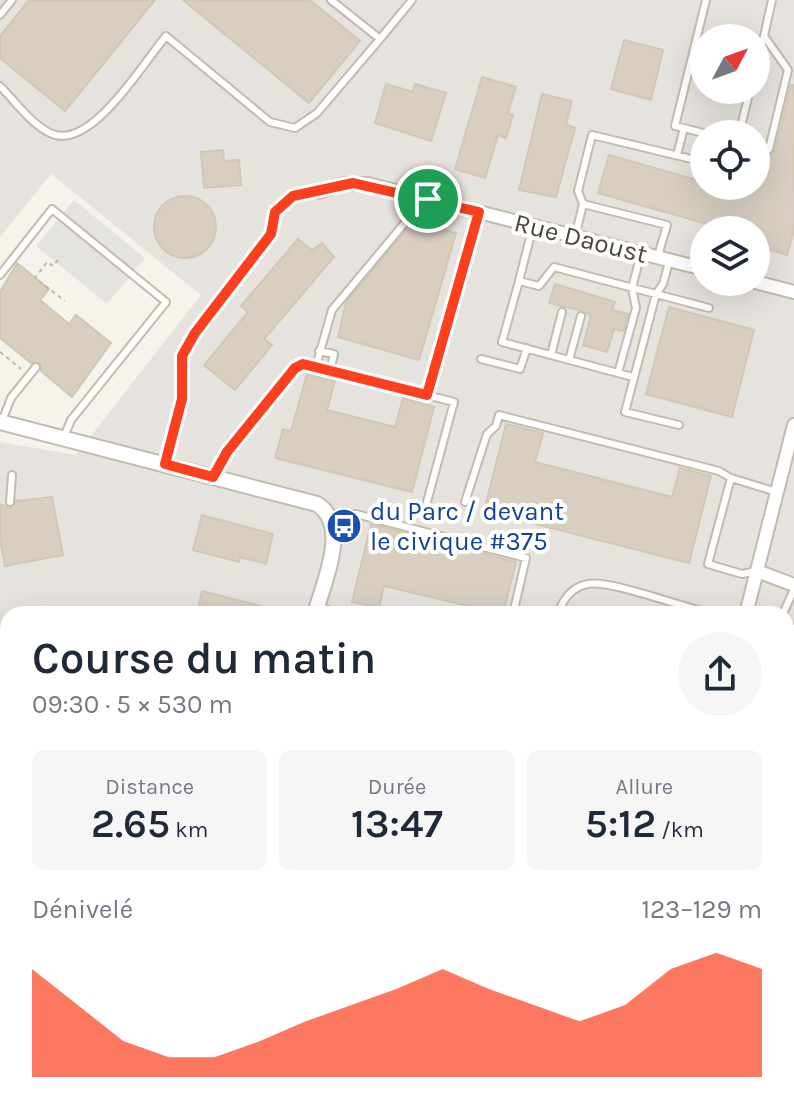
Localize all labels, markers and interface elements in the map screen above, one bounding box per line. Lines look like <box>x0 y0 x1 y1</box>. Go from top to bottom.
north arrow <box>690 24 770 104</box>
map controls <box>690 24 770 296</box>
button: locate <box>690 120 770 200</box>
pin <box>394 165 462 233</box>
icon: arrive <box>406 177 450 221</box>
street label: Rue Daoust <box>511 207 651 270</box>
button: layers <box>690 216 770 296</box>
place label: du Parc / devant le civique #375 <box>370 496 564 557</box>
bus stop icon: du Parc / devant le civique #375 <box>325 507 363 545</box>
button: share <box>678 632 762 716</box>
text: Course du matin <box>32 633 376 684</box>
text: 09:30 · 5 × 530 m <box>32 689 233 720</box>
text: Distance <box>105 774 194 800</box>
text: Durée <box>368 774 426 800</box>
text: Allure <box>616 774 673 800</box>
text: 2.65 <box>91 800 170 847</box>
text: 13:47 <box>351 800 443 847</box>
text: 5:12 <box>585 800 656 847</box>
text: km <box>170 817 208 843</box>
text: /km <box>656 817 704 843</box>
text: Dénivelé <box>32 894 133 925</box>
text: 123–129 m <box>641 894 762 925</box>

